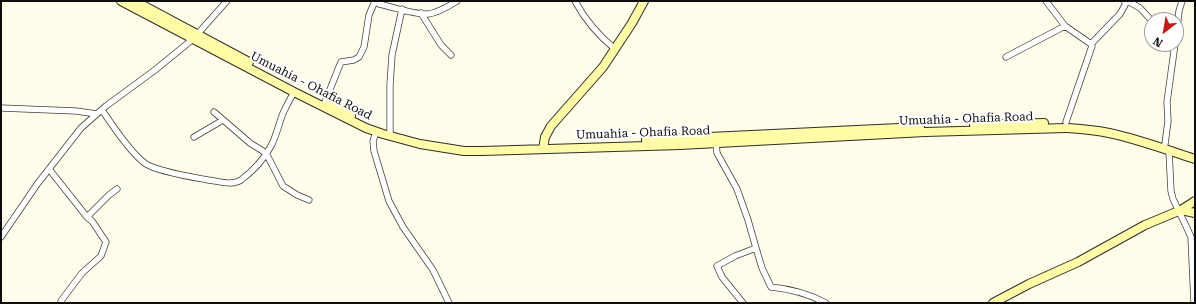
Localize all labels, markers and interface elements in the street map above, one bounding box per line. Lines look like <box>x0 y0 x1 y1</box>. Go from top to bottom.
north arrow <box>1144 12 1184 52</box>
text: N <box>1151 34 1165 50</box>
street label: Umuahia - Ohafia Road <box>248 49 374 123</box>
street label: Umuahia - Ohafia Road <box>899 109 1033 129</box>
street label: Umuahia - Ohafia Road <box>576 123 710 143</box>

